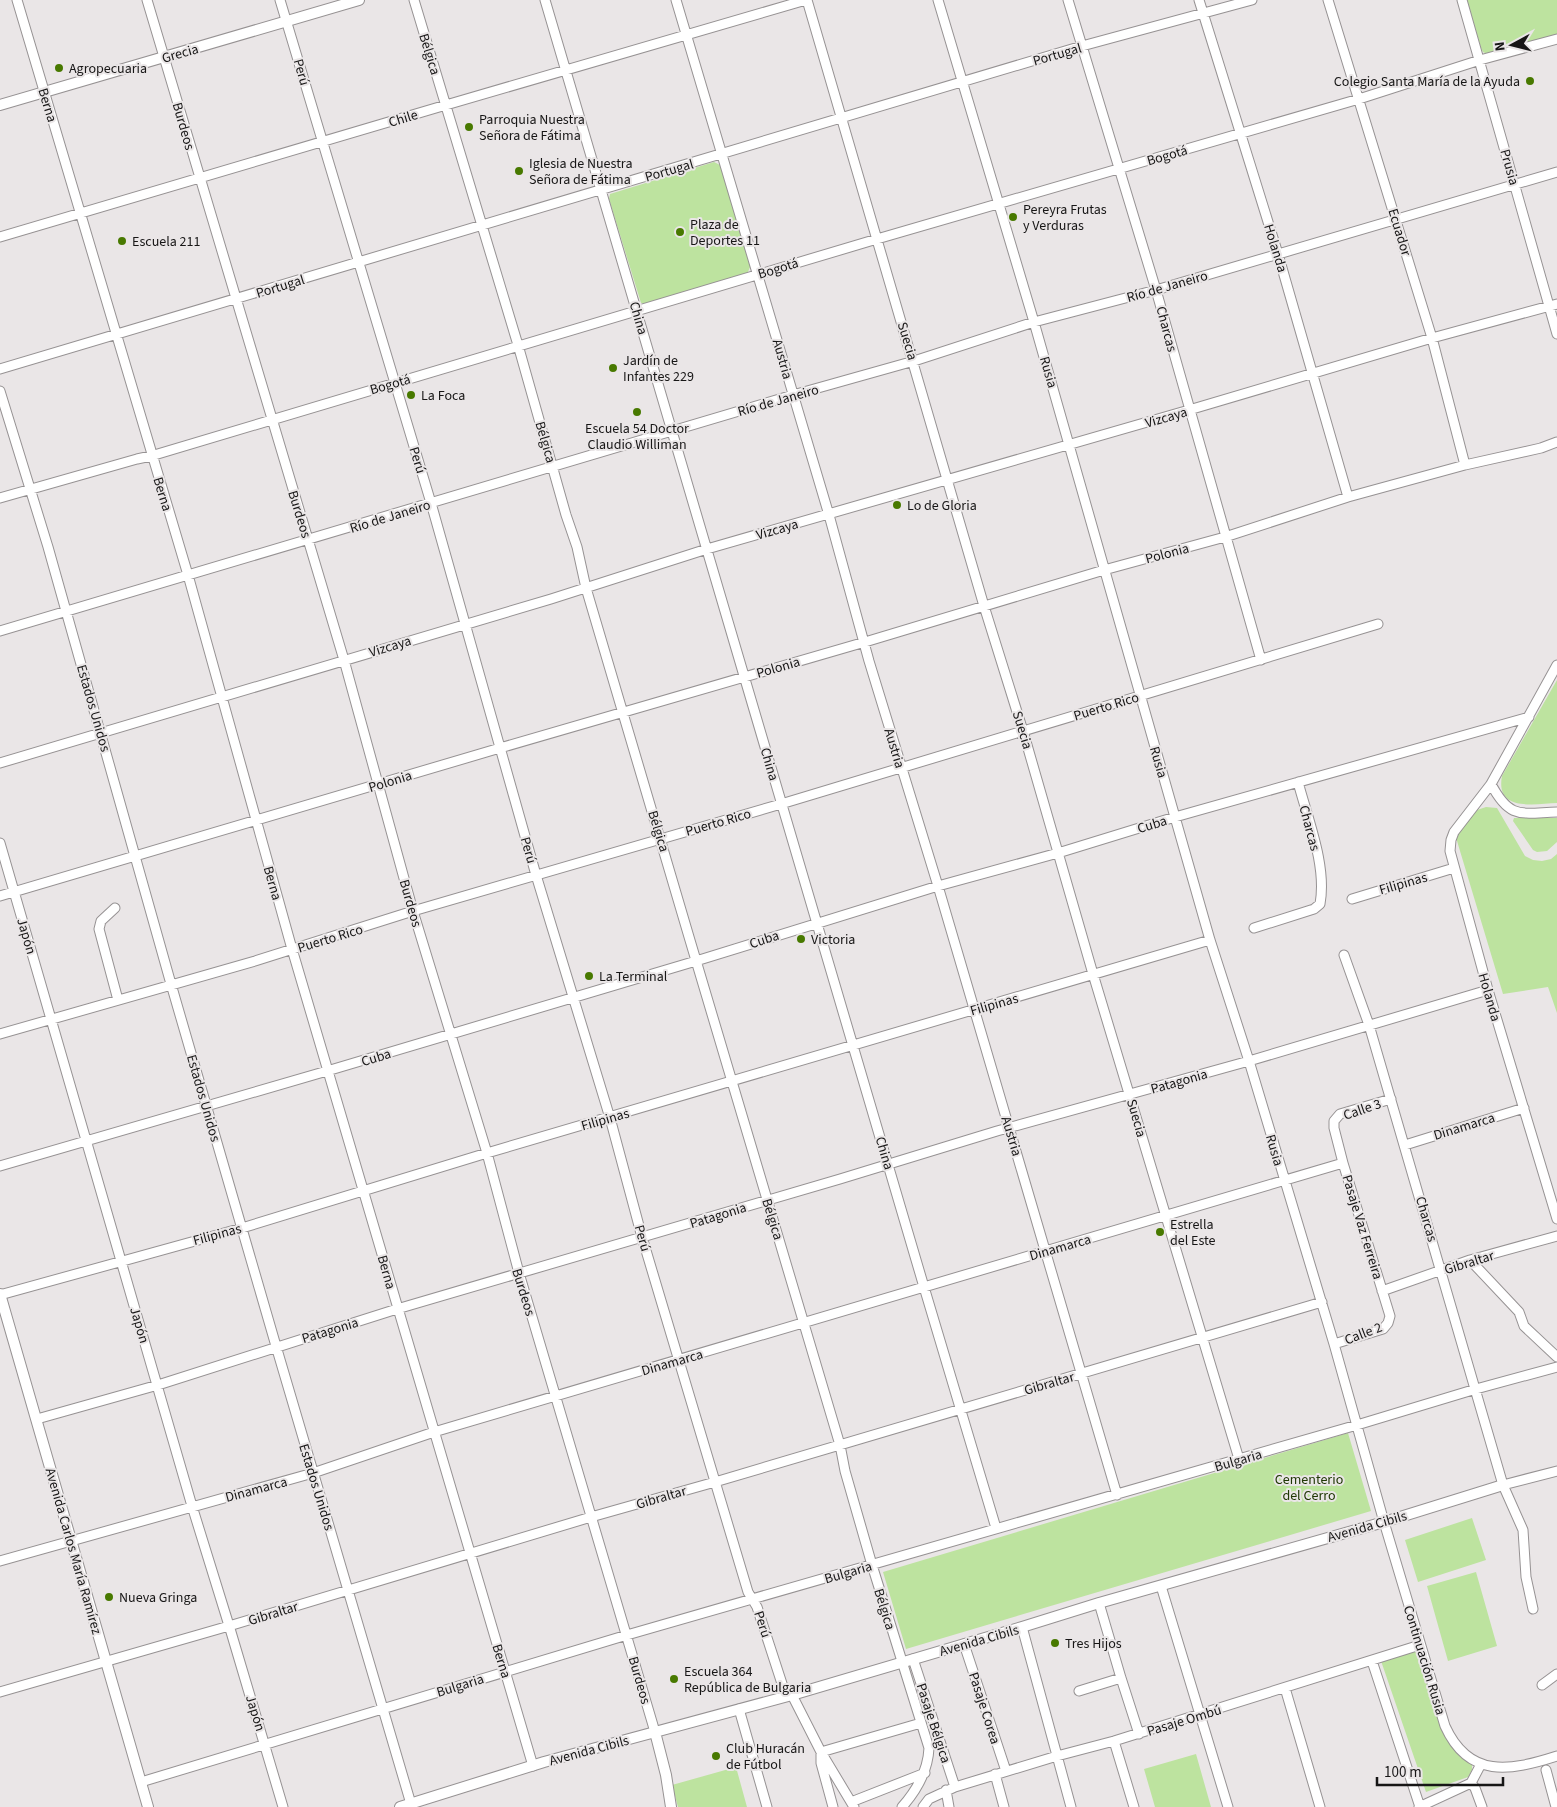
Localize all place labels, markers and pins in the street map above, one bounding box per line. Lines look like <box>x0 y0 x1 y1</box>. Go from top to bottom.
place label: Agropecuaria <box>69 59 147 79</box>
marker: Agropecuaria <box>53 62 65 74</box>
place label: Colegio Santa María de la Ayuda <box>1334 72 1520 92</box>
marker: Colegio Santa María de la Ayuda <box>1524 75 1536 87</box>
place label: Parroquia Nuestra Señora de Fátima <box>479 110 585 146</box>
marker: Parroquia Nuestra Señora de Fátima <box>463 121 475 133</box>
place label: Iglesia de Nuestra Señora de Fátima <box>529 154 632 190</box>
marker: Iglesia de Nuestra Señora de Fátima <box>513 165 525 177</box>
place label: Pereyra Frutas y Verduras <box>1023 200 1107 236</box>
marker: Pereyra Frutas y Verduras <box>1007 211 1019 223</box>
place label: Plaza de Deportes 11 <box>690 215 760 251</box>
marker: Plaza de Deportes 11 <box>674 226 686 238</box>
place label: Escuela 211 <box>132 232 201 252</box>
marker: Escuela 211 <box>116 235 128 247</box>
place label: Jardín de Infantes 229 <box>623 351 694 387</box>
marker: Jardín de Infantes 229 <box>607 362 619 374</box>
place label: La Foca <box>421 386 465 406</box>
marker: La Foca <box>405 389 417 401</box>
marker: Escuela 54 Doctor Claudio Williman <box>631 406 643 418</box>
place label: Escuela 54 Doctor Claudio Williman <box>585 419 689 455</box>
place label: Lo de Gloria <box>907 496 977 516</box>
marker: Lo de Gloria <box>891 499 903 511</box>
place label: Victoria <box>811 930 855 950</box>
marker: Victoria <box>795 933 807 945</box>
place label: La Terminal <box>599 967 668 987</box>
marker: La Terminal <box>583 970 595 982</box>
place label: Estrella del Este <box>1170 1215 1216 1251</box>
marker: Estrella del Este <box>1154 1226 1166 1238</box>
place label: Nueva Gringa <box>119 1588 197 1608</box>
marker: Nueva Gringa <box>103 1591 115 1603</box>
place label: Tres Hijos <box>1065 1634 1122 1654</box>
marker: Tres Hijos <box>1049 1637 1061 1649</box>
place label: Escuela 364 República de Bulgaria <box>684 1662 811 1698</box>
marker: Escuela 364 República de Bulgaria <box>668 1673 680 1685</box>
place label: Club Huracán de Fútbol <box>726 1739 805 1775</box>
marker: Club Huracán de Fútbol <box>710 1750 722 1762</box>

